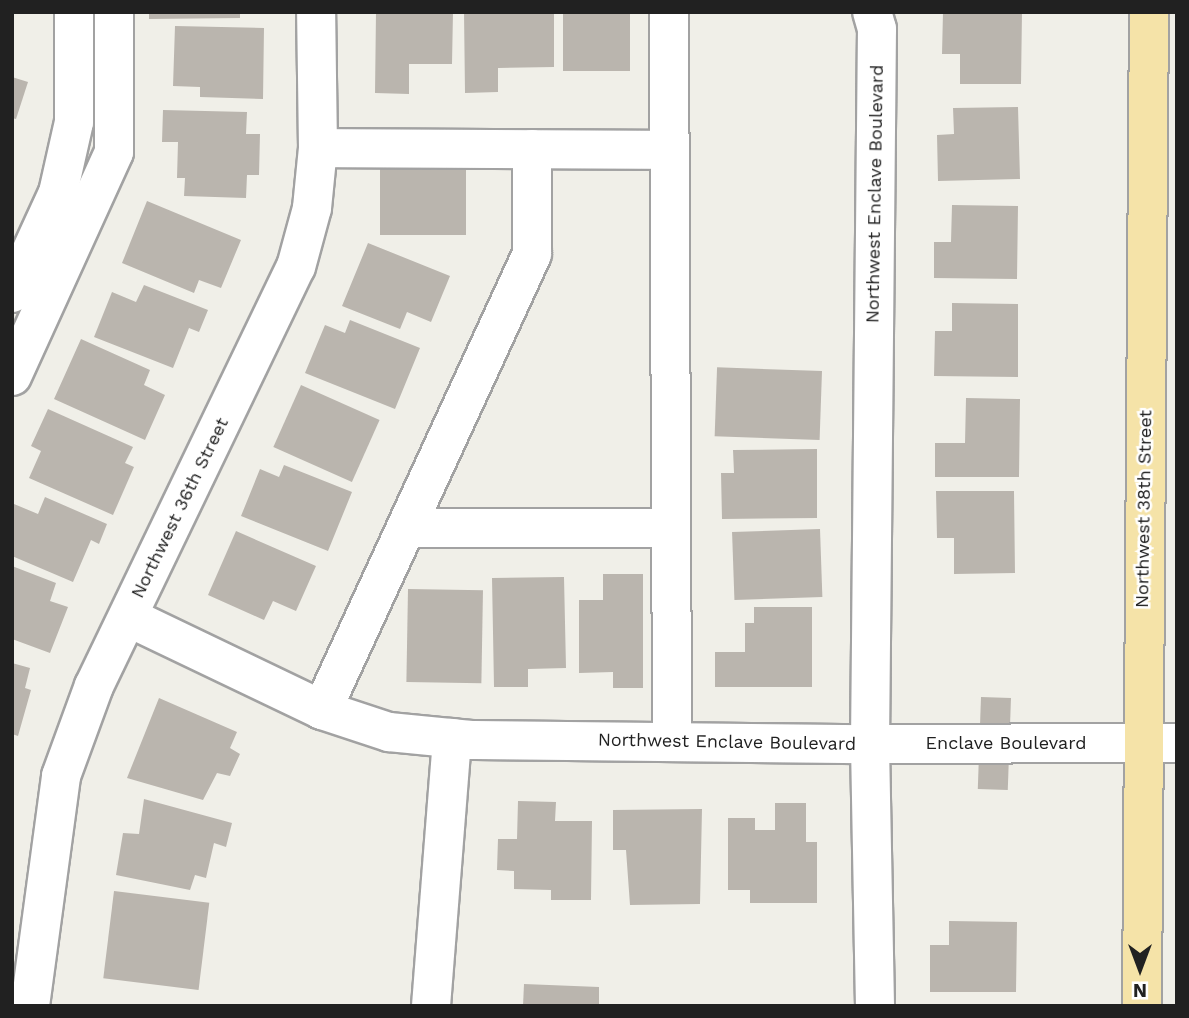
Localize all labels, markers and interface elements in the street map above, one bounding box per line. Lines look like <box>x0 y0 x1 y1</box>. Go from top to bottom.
street label: Northwest Enclave Boulevard <box>862 65 888 323</box>
street label: Northwest 38th Street <box>1131 410 1157 608</box>
street label: Northwest 36th Street <box>127 414 233 602</box>
street label: Northwest Enclave Boulevard <box>598 729 856 755</box>
street label: Enclave Boulevard <box>926 732 1086 754</box>
north arrow <box>1105 934 1175 1004</box>
text: N <box>1133 979 1147 1002</box>

